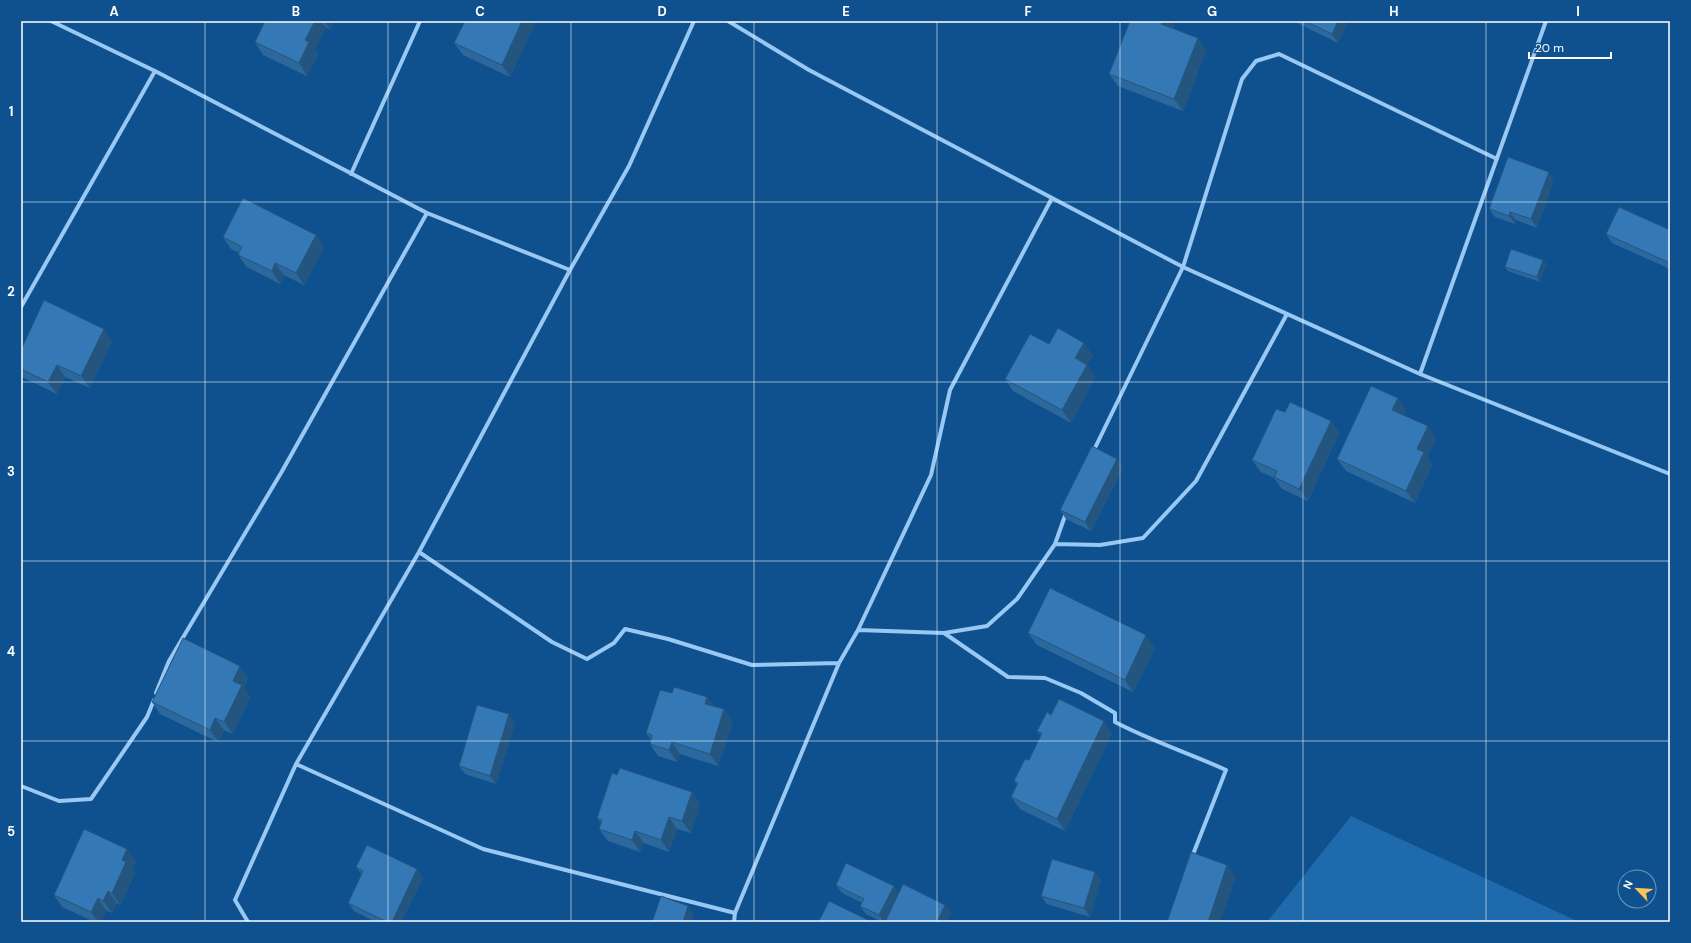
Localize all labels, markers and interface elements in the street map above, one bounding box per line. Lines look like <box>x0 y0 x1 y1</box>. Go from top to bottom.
text: A <box>109 3 119 20</box>
text: B <box>292 3 300 20</box>
text: C <box>475 3 485 20</box>
text: D <box>657 3 667 20</box>
text: E <box>842 3 850 20</box>
text: F <box>1024 3 1032 20</box>
text: G <box>1207 3 1217 20</box>
text: H <box>1389 3 1399 20</box>
text: I <box>1576 3 1580 20</box>
scale bar <box>1529 34 1611 60</box>
text: 20 m <box>1535 40 1564 56</box>
text: 1 <box>9 103 13 120</box>
text: 2 <box>7 283 15 300</box>
text: 3 <box>7 463 15 480</box>
text: 4 <box>7 643 15 660</box>
text: 5 <box>7 823 15 840</box>
north arrow <box>1617 869 1657 909</box>
text: N <box>1620 878 1636 891</box>

